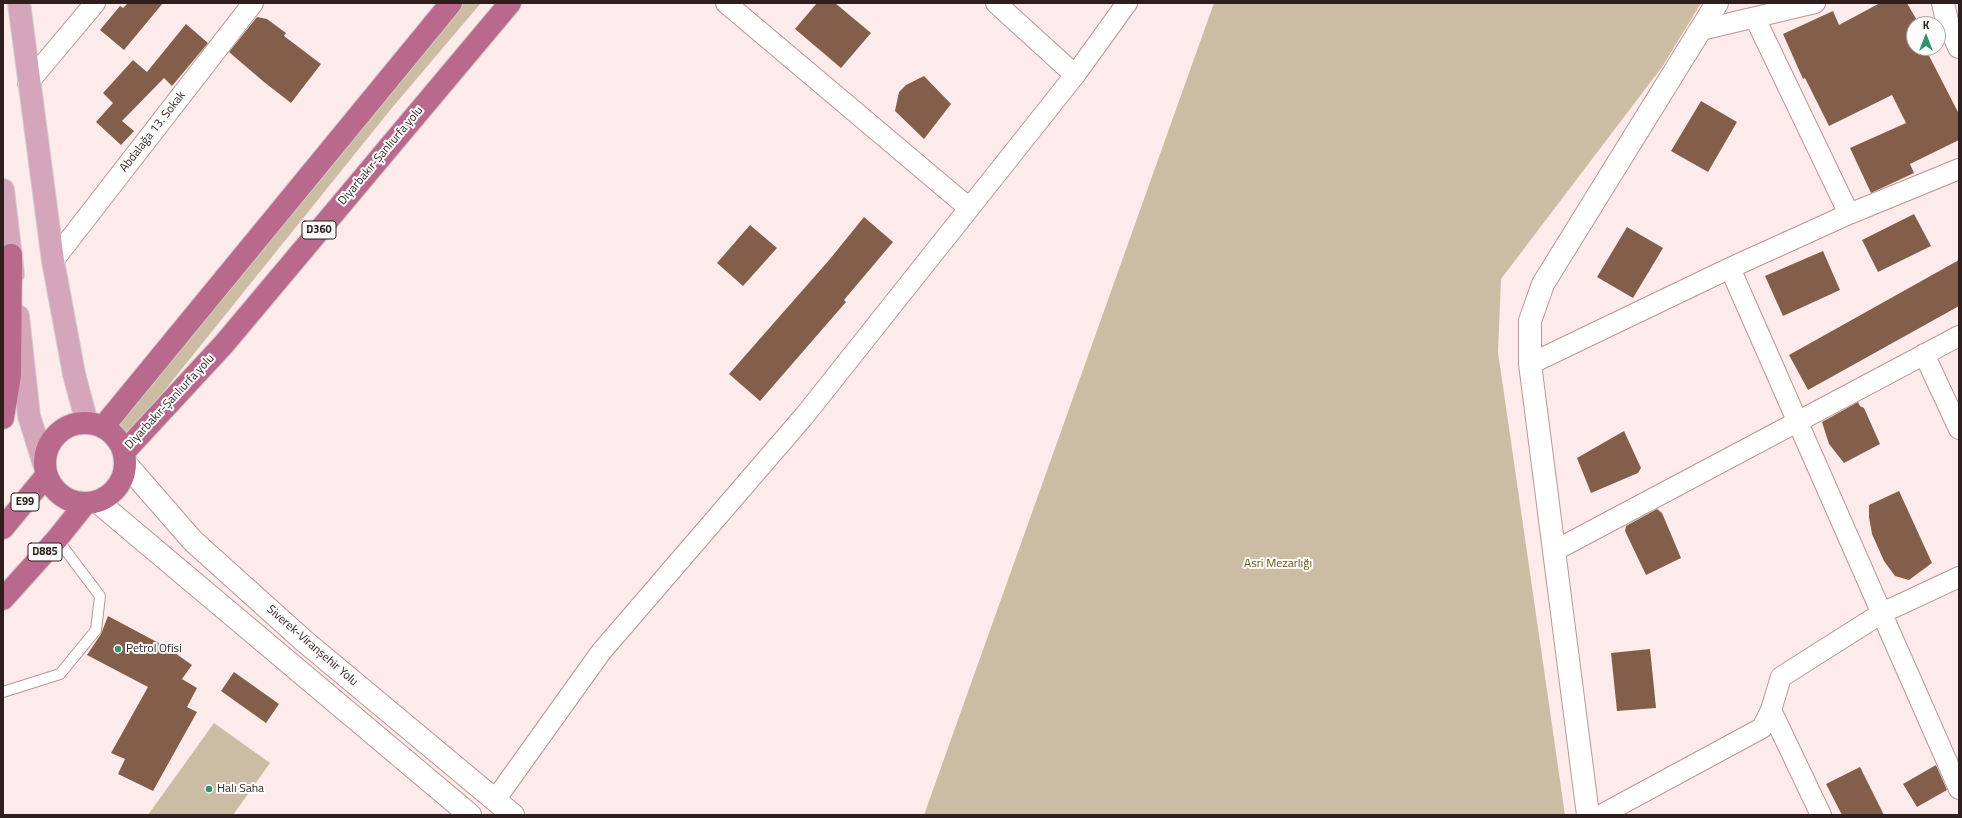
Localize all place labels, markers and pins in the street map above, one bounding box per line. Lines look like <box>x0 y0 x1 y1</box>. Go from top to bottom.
place label: Petrol Ofisi <box>126 642 182 656</box>
marker: Petrol Ofisi <box>113 644 123 654</box>
place label: Halı Saha <box>217 782 264 796</box>
marker: Halı Saha <box>204 784 214 794</box>

